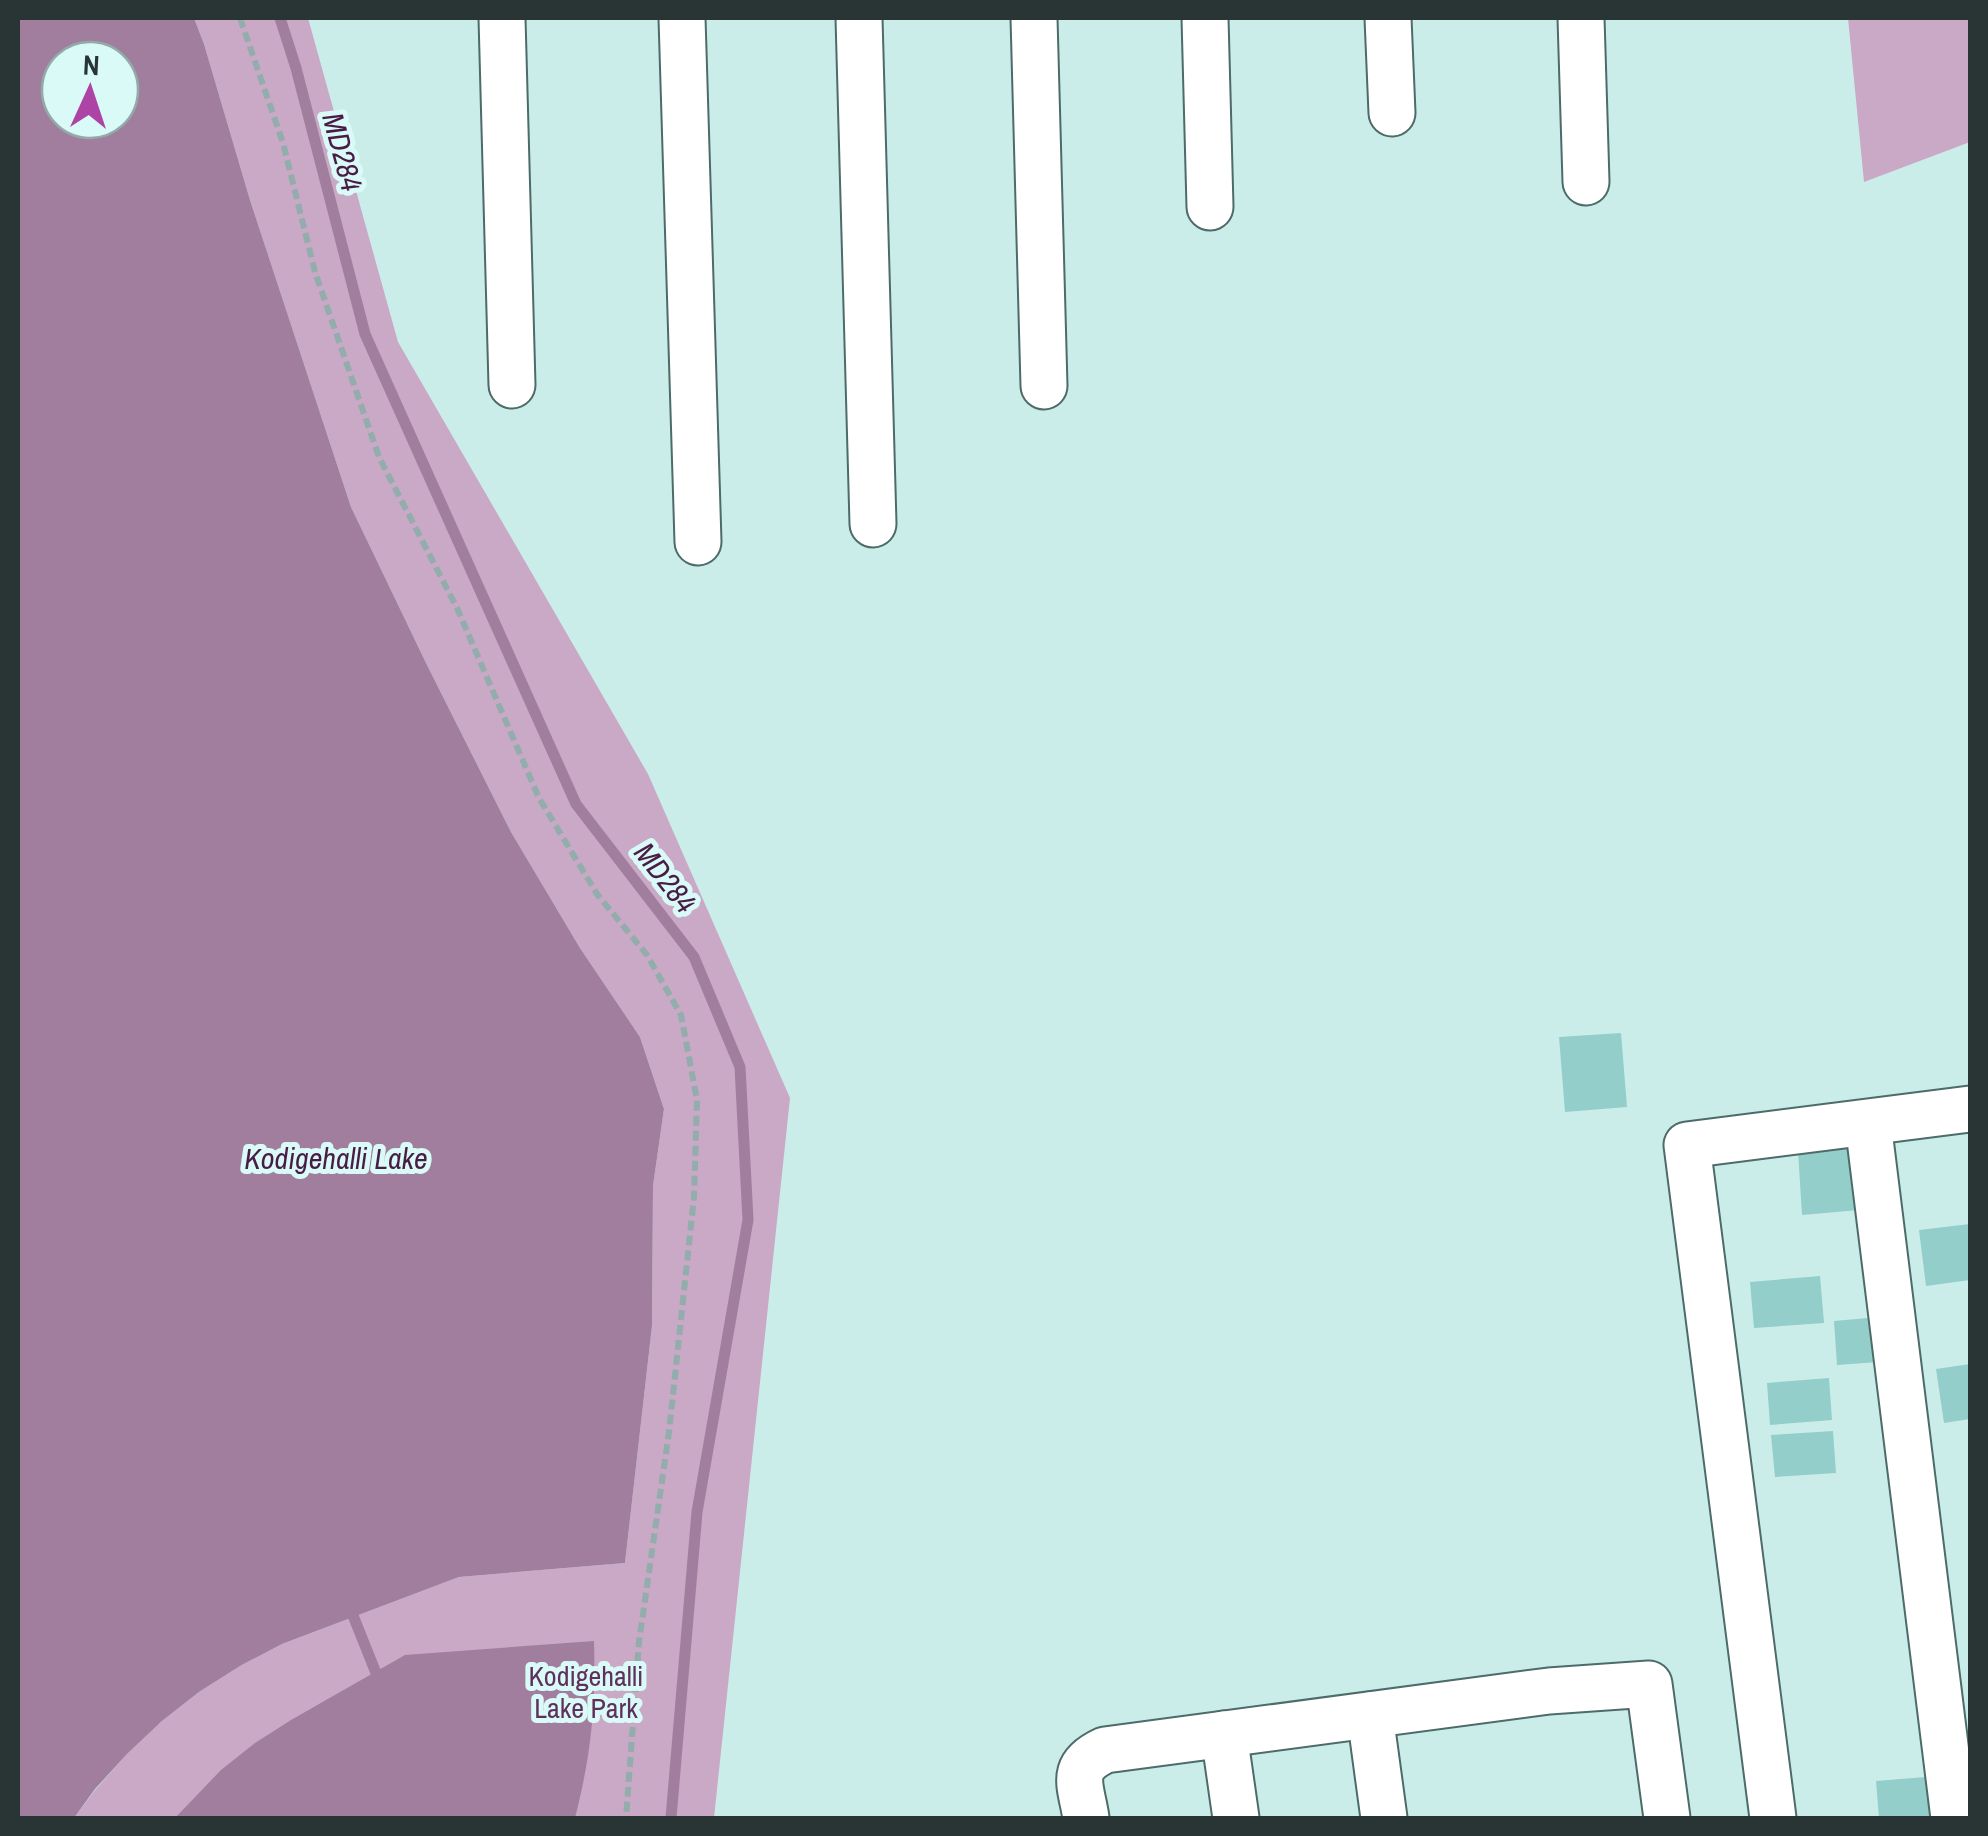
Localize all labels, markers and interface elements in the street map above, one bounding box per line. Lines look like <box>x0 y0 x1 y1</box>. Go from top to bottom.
north arrow <box>40 40 140 140</box>
text: N <box>82 46 101 84</box>
water label: MD284 <box>313 108 373 196</box>
water label: MD284 <box>626 834 706 921</box>
water label: Kodigehalli Lake <box>244 1138 428 1178</box>
park label: Kodigehalli Lake Park <box>529 1657 643 1727</box>

